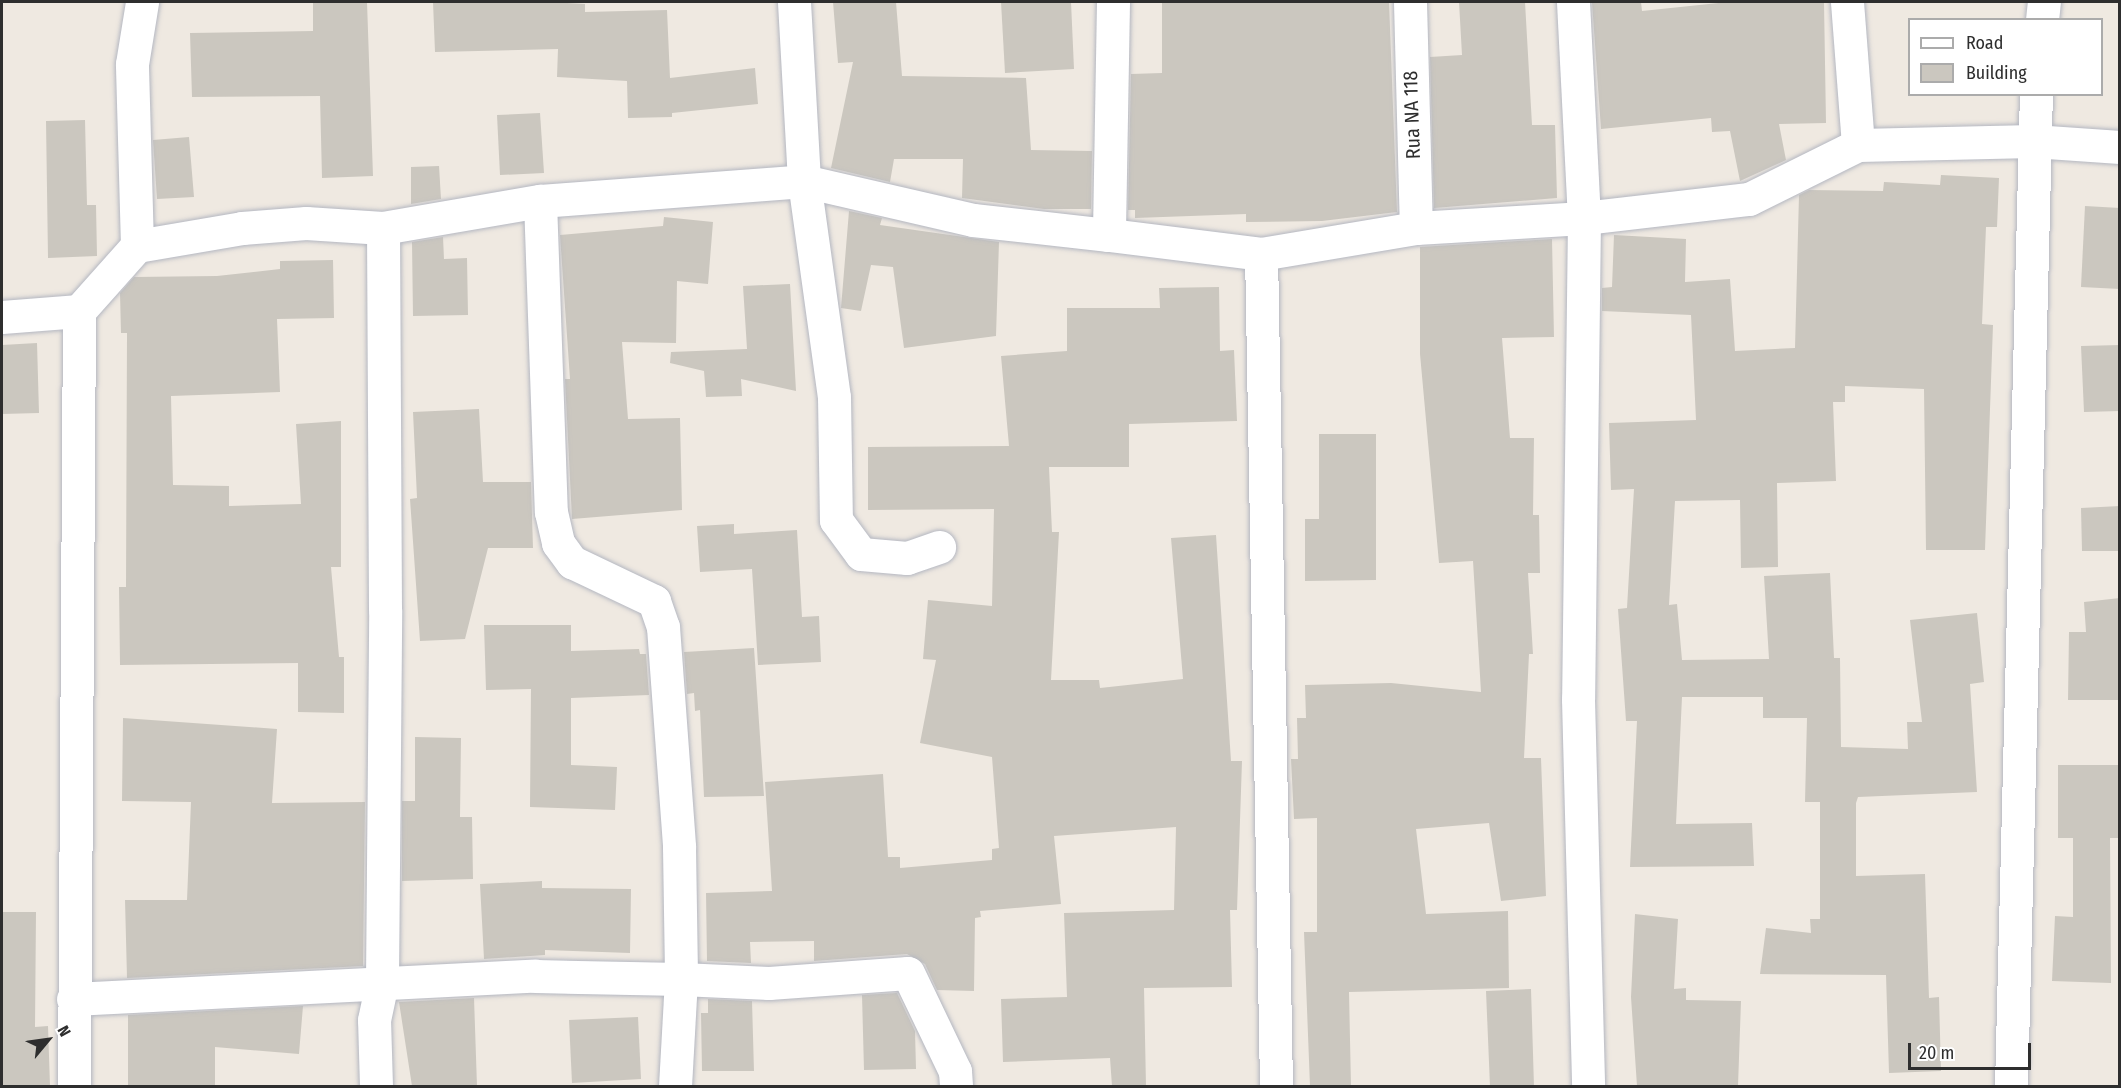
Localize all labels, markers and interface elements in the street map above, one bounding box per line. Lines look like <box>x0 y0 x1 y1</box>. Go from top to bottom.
legend <box>1908 18 2103 96</box>
text: Road <box>1966 32 2003 54</box>
text: Building <box>1966 62 2027 84</box>
street label: Rua NA 118 <box>1398 70 1426 160</box>
north arrow <box>18 1010 78 1070</box>
text: N <box>54 1022 75 1040</box>
scale bar <box>1911 1031 2034 1069</box>
text: 20 m <box>1919 1042 1954 1064</box>

